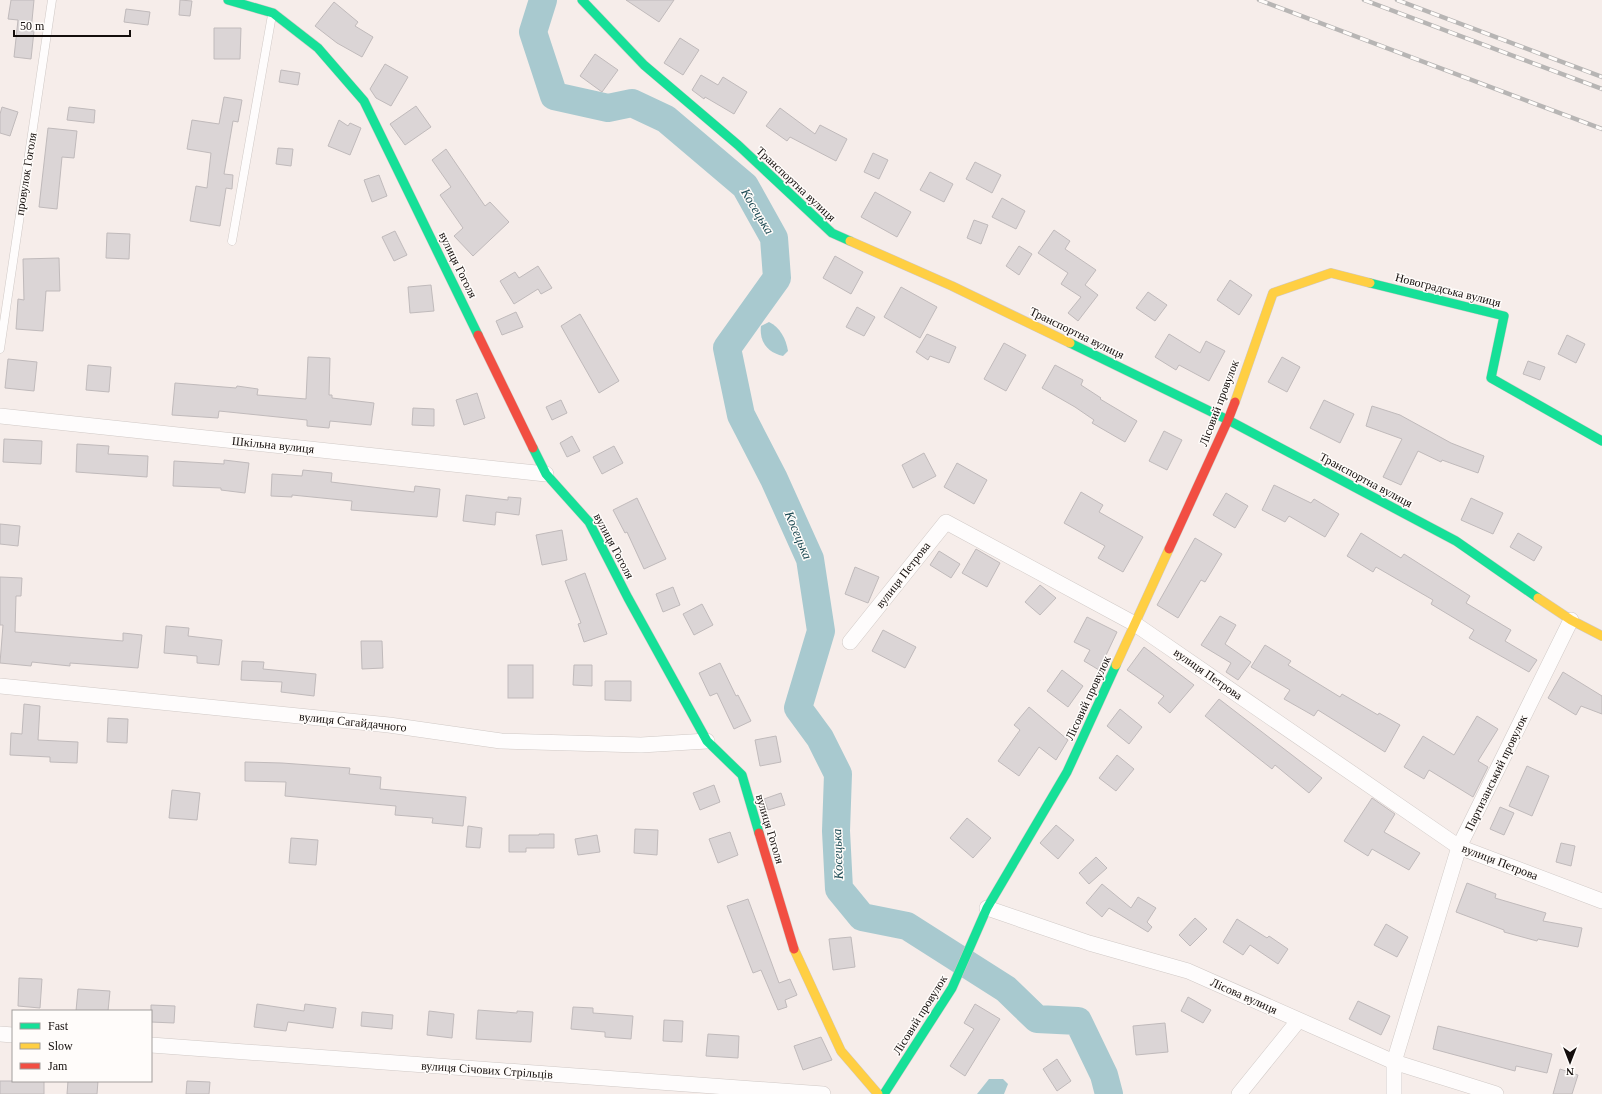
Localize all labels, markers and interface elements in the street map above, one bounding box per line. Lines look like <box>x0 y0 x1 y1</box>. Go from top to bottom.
scale bar <box>14 12 130 38</box>
text: 50 m <box>20 19 45 33</box>
street label: провулок Гоголя <box>13 131 40 216</box>
street label: Транспортна вулиця <box>753 144 839 225</box>
water label: Косецька <box>738 185 777 237</box>
street label: вулиця Гоголя <box>436 230 480 301</box>
street label: Новоградська вулиця <box>1394 270 1503 310</box>
street label: Транспортна вулиця <box>1028 304 1127 362</box>
street label: Лісовий провулок <box>1196 358 1242 448</box>
street label: Шкільна вулиця <box>231 434 315 456</box>
street label: Транспортна вулиця <box>1317 450 1415 511</box>
water label: Косецька <box>781 508 816 562</box>
street label: вулиця Гоголя <box>591 511 637 581</box>
street label: вулиця Петрова <box>873 539 934 611</box>
street label: вулиця Петрова <box>1171 645 1245 703</box>
street label: Лісовий провулок <box>1062 654 1114 742</box>
street label: вулиця Сагайдачного <box>299 709 407 735</box>
street label: Партизанський провулок <box>1462 713 1530 833</box>
street label: вулиця Гоголя <box>753 793 787 866</box>
water label: Косецька <box>829 828 846 881</box>
street label: вулиця Петрова <box>1460 841 1541 883</box>
street label: Лісовий провулок <box>890 972 950 1057</box>
street label: Лісова вулиця <box>1208 975 1280 1017</box>
legend <box>12 1010 152 1082</box>
text: Fast <box>48 1019 69 1033</box>
text: Slow <box>48 1039 73 1053</box>
north arrow <box>1550 1042 1590 1082</box>
street label: вулиця Січових Стрільців <box>421 1058 554 1082</box>
text: Jam <box>48 1059 68 1073</box>
text: N <box>1566 1066 1574 1078</box>

